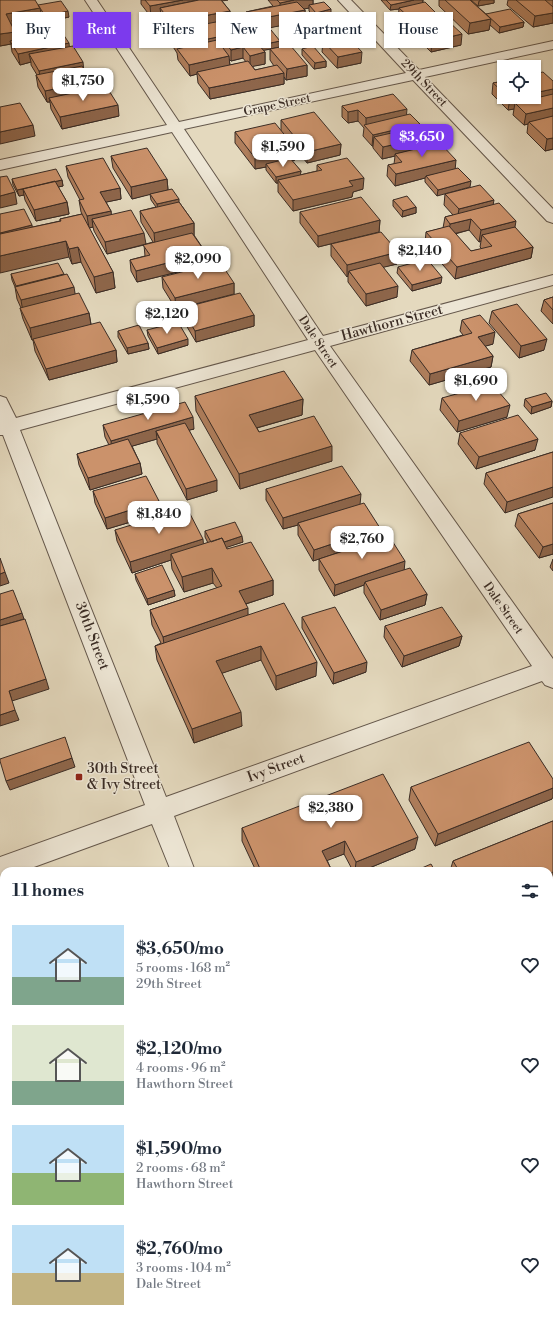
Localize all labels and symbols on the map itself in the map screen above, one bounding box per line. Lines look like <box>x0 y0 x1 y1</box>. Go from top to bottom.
street label: 29th Street <box>398 56 451 111</box>
pin: $1,750 <box>50 68 116 102</box>
street label: Grape Street <box>242 90 313 119</box>
pin: $3,650 <box>389 124 455 158</box>
pin: $1,590 <box>250 134 316 168</box>
pin: $2,140 <box>387 238 453 272</box>
pin: $2,090 <box>165 246 231 280</box>
pin: $2,120 <box>134 301 200 335</box>
street label: Hawthorn Street <box>339 301 445 345</box>
street label: Dale Street <box>295 313 341 372</box>
pin: $1,690 <box>443 368 509 402</box>
pin: $1,590 <box>115 387 181 421</box>
pin: $1,840 <box>126 501 192 535</box>
pin: $2,760 <box>329 526 395 560</box>
street label: Dale Street <box>480 579 527 638</box>
street label: 30th Street <box>71 599 113 673</box>
street label: Ivy Street <box>245 749 307 787</box>
place label: 30th Street & Ivy Street <box>87 760 161 794</box>
marker: 30th Street & Ivy Street <box>74 772 84 782</box>
pin: $2,380 <box>298 795 364 829</box>

